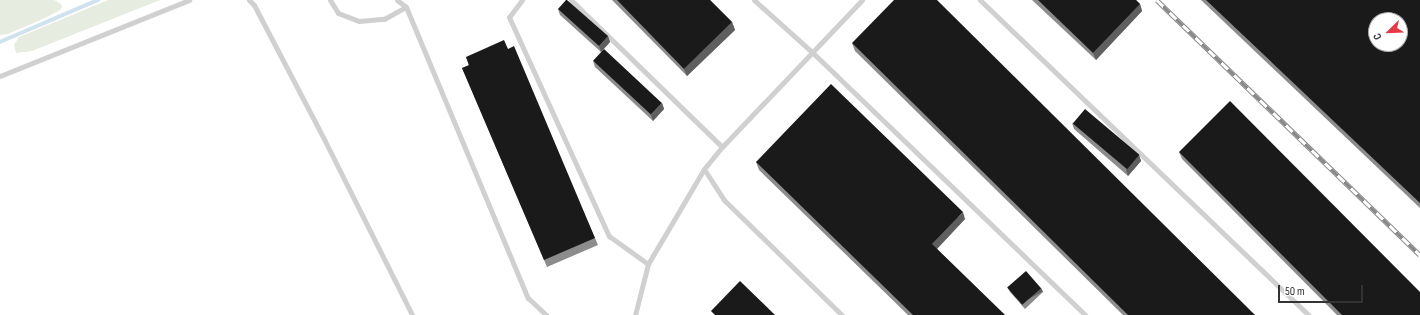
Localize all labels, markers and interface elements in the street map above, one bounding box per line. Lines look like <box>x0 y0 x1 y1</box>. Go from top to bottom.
north arrow <box>1368 12 1408 52</box>
text: С <box>1370 31 1385 42</box>
scale bar <box>1280 277 1365 303</box>
text: 50 m <box>1285 284 1305 299</box>

